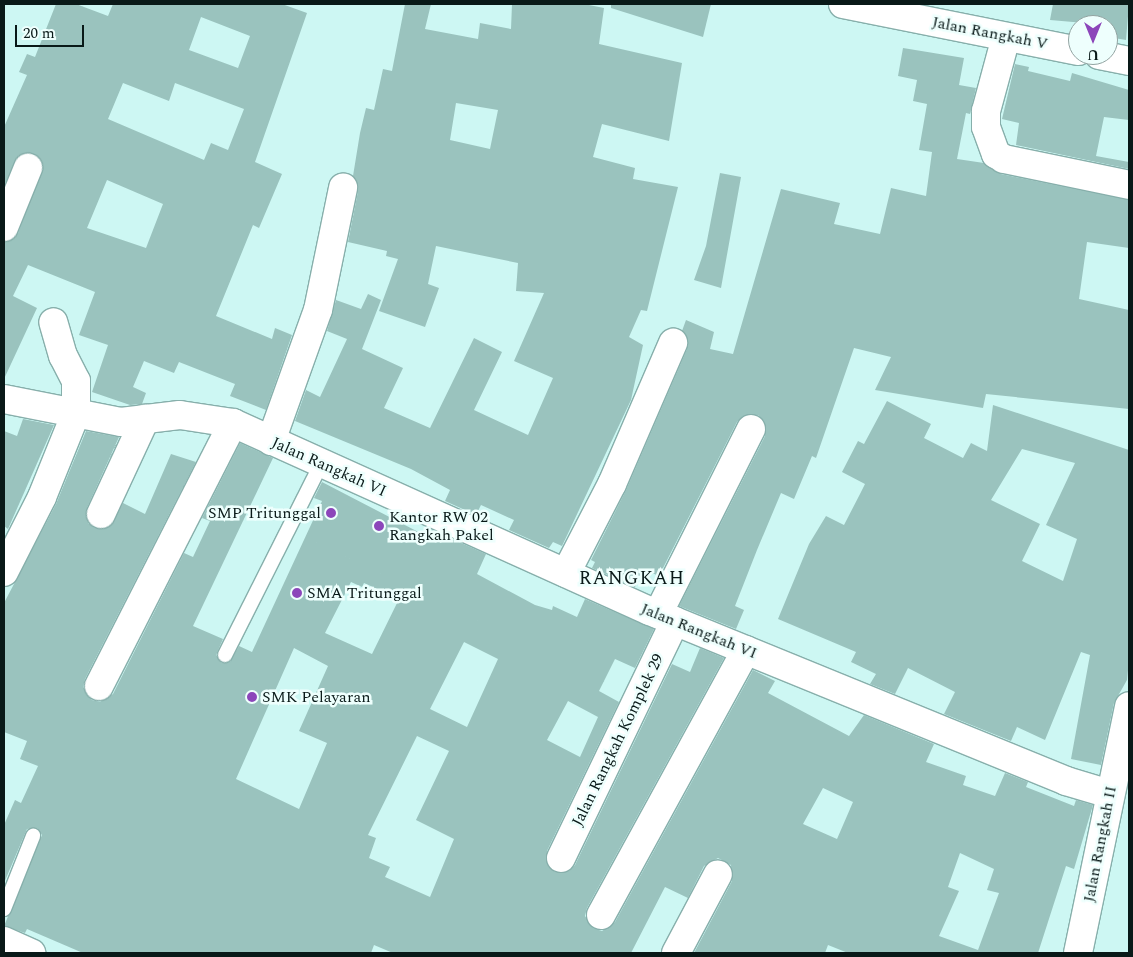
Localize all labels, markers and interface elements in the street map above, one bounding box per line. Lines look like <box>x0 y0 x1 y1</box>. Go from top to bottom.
street label: Jalan Rangkah V <box>931 12 1049 54</box>
scale bar <box>18 15 86 47</box>
north arrow <box>1068 15 1118 65</box>
text: 20 m <box>23 22 55 45</box>
text: U <box>1087 44 1099 65</box>
street label: Jalan Rangkah VI <box>269 433 389 501</box>
place label: SMP Tritunggal <box>208 503 321 523</box>
marker: SMP Tritunggal <box>325 507 337 519</box>
place label: Kantor RW 02 Rangkah Pakel <box>389 507 494 545</box>
marker: Kantor RW 02 Rangkah Pakel <box>373 520 385 532</box>
district label: RANGKAH <box>578 568 686 590</box>
place label: SMA Tritunggal <box>307 583 422 603</box>
marker: SMA Tritunggal <box>291 587 303 599</box>
street label: Jalan Rangkah VI <box>638 599 760 663</box>
street label: Jalan Rangkah Komplek 29 <box>568 651 668 829</box>
place label: SMK Pelayaran <box>262 687 371 707</box>
marker: SMK Pelayaran <box>246 691 258 703</box>
street label: Jalan Rangkah II <box>1079 784 1121 904</box>

